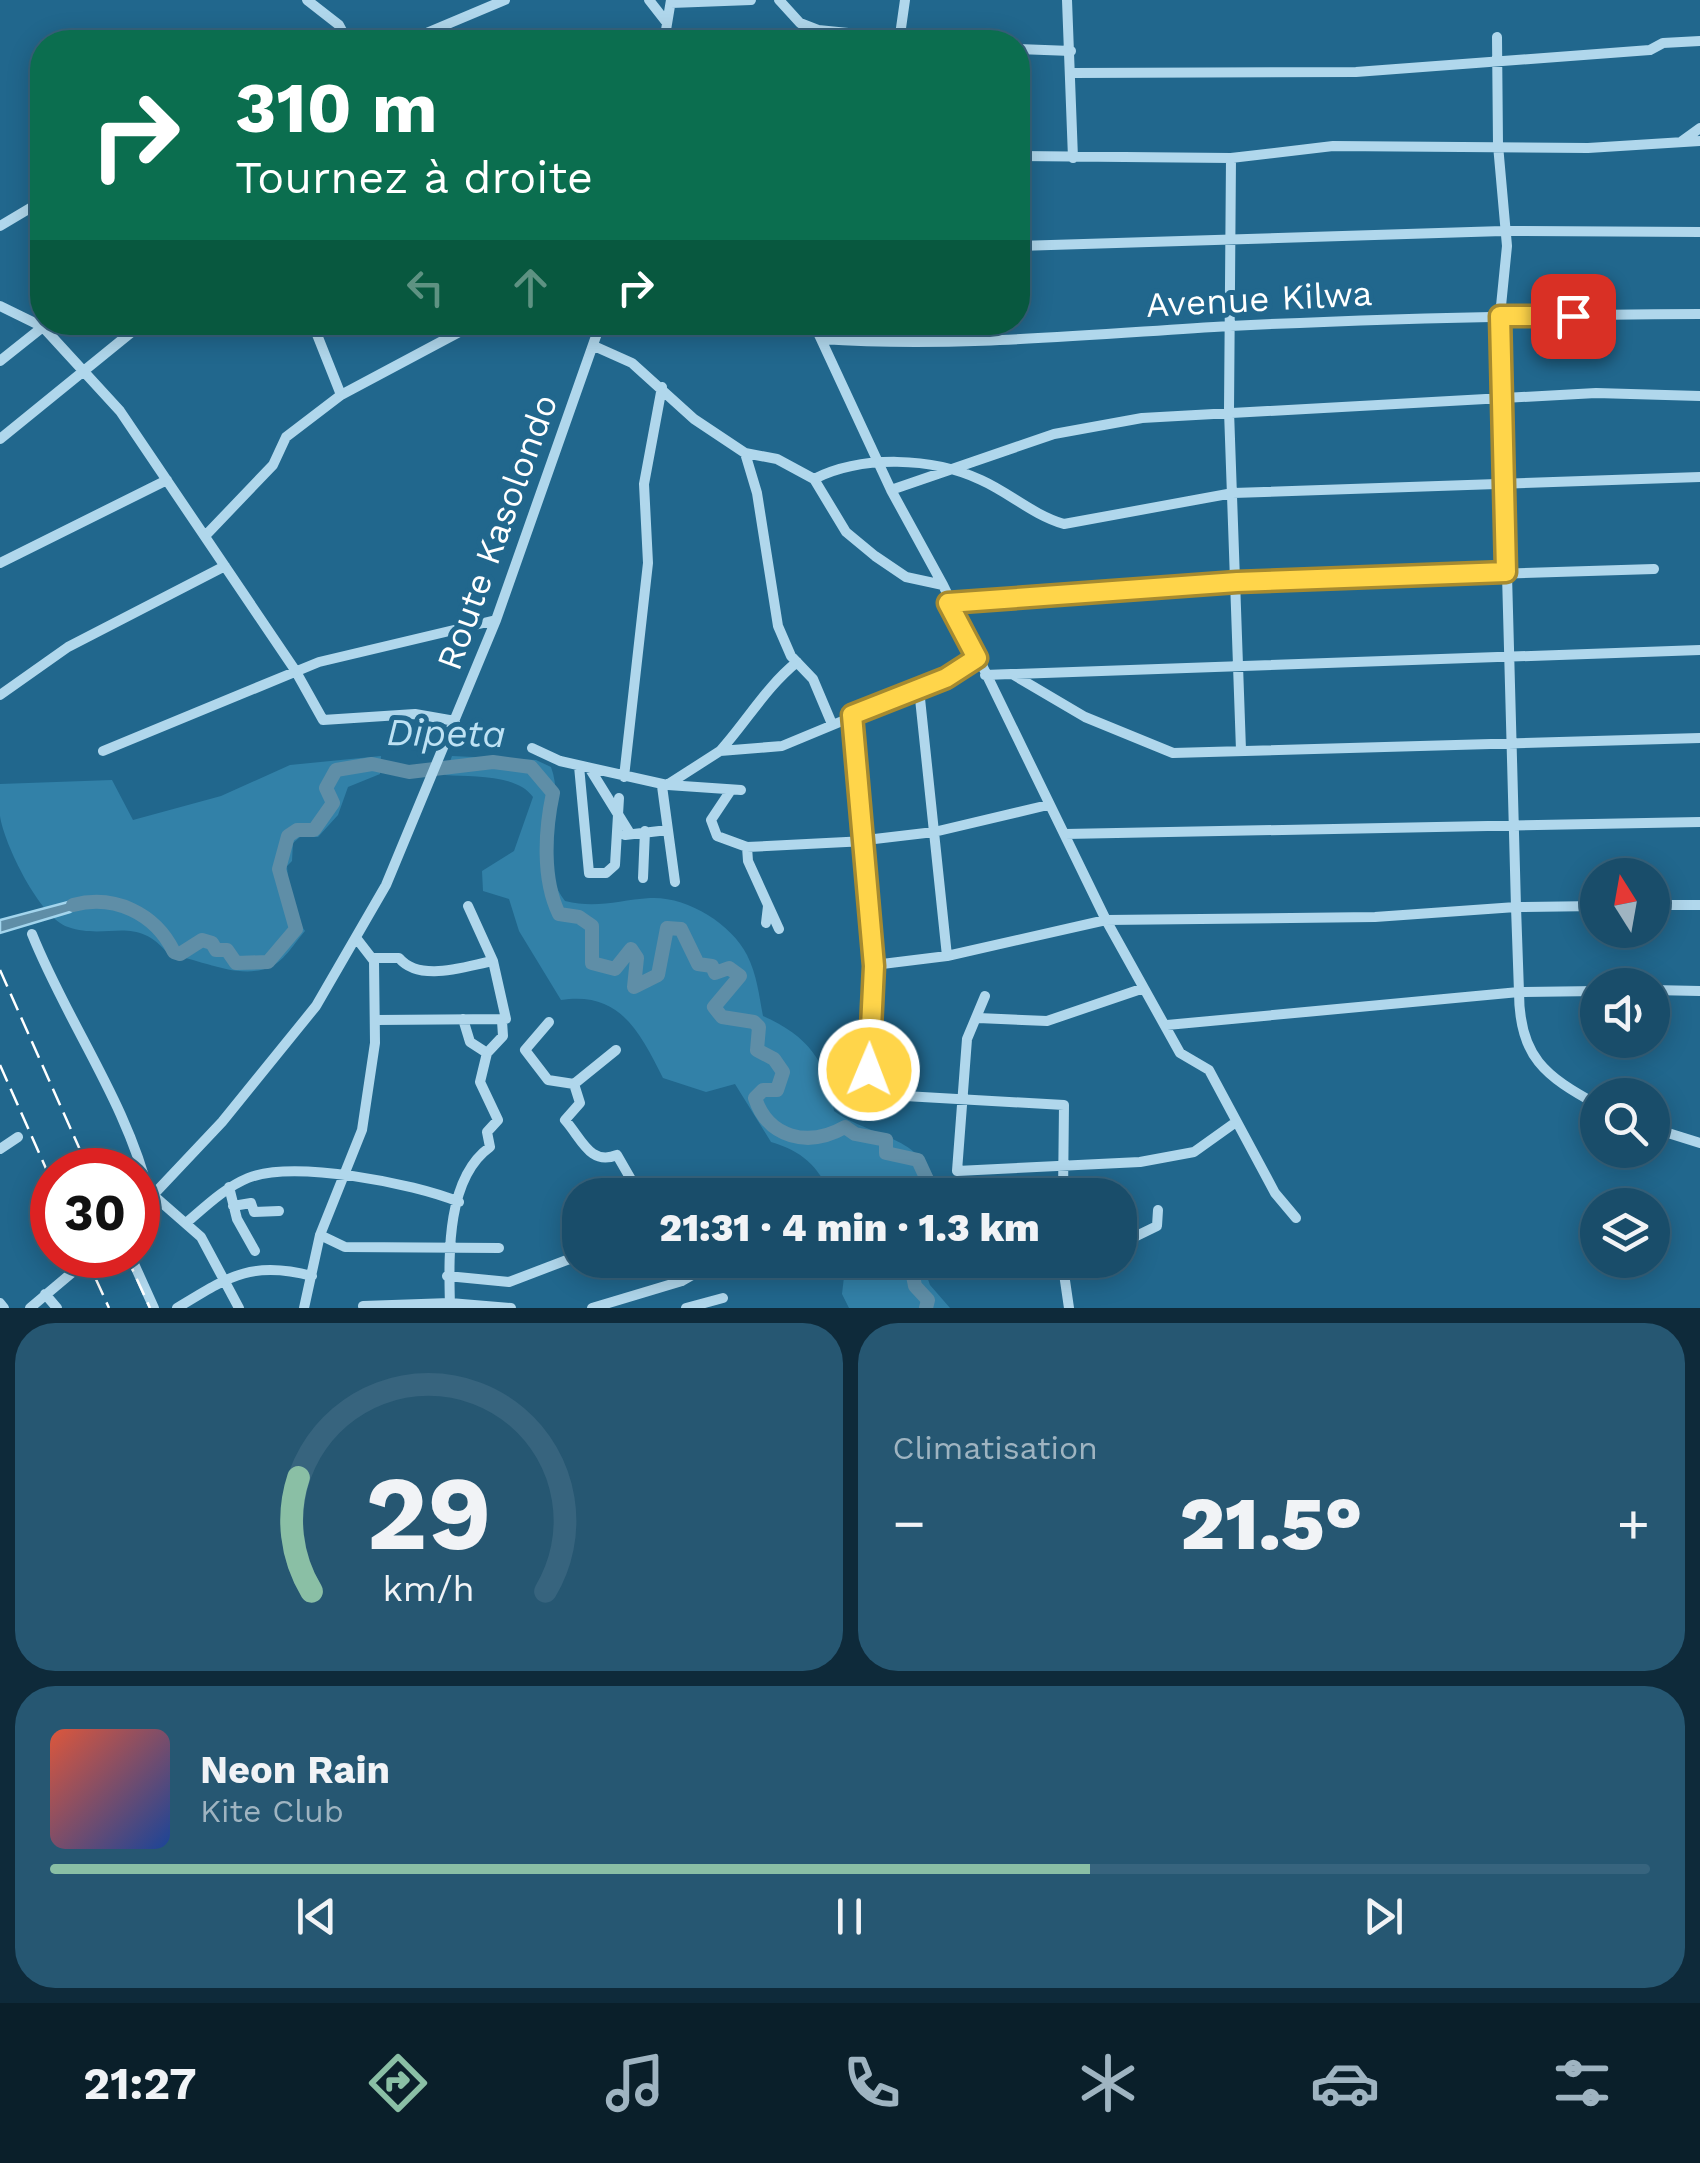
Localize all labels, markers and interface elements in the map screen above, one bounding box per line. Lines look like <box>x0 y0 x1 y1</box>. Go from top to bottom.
text: 310 m <box>235 67 438 149</box>
icon: right <box>70 70 200 200</box>
text: Tournez à droite <box>235 151 593 204</box>
icon: left <box>398 260 453 315</box>
icon: ahead <box>503 260 558 315</box>
icon: right <box>608 260 663 315</box>
street label: Avenue Kilwa <box>1145 272 1373 326</box>
pin <box>1531 274 1616 359</box>
icon: arrive <box>1546 289 1601 344</box>
street label: Route Kasolondo <box>428 389 566 675</box>
water label: Dipeta <box>386 710 506 756</box>
north arrow <box>1580 858 1670 948</box>
map controls <box>1580 858 1670 1278</box>
button: sound <box>1580 968 1670 1058</box>
position arrow <box>817 1018 921 1122</box>
button: search <box>1580 1078 1670 1168</box>
speed limit sign: 30 <box>30 1148 160 1278</box>
button: layers <box>1580 1188 1670 1278</box>
text: 21:31 · 4 min · 1.3 km <box>659 1206 1040 1250</box>
text: Climatisation <box>893 1429 1098 1467</box>
text: 29 <box>366 1452 492 1574</box>
text: 21.5° <box>1180 1479 1363 1567</box>
text: − <box>893 1491 926 1555</box>
text: + <box>1617 1491 1650 1555</box>
text: km/h <box>383 1568 475 1610</box>
text: Neon Rain <box>200 1748 390 1792</box>
text: Kite Club <box>200 1792 344 1830</box>
icon: previous <box>289 1889 344 1944</box>
icon: pause <box>822 1889 877 1944</box>
icon: next <box>1356 1889 1411 1944</box>
icon: directions <box>363 2048 433 2118</box>
icon: music <box>600 2048 670 2118</box>
icon: phone <box>837 2048 907 2118</box>
icon: climate <box>1073 2048 1143 2118</box>
icon: car <box>1310 2048 1380 2118</box>
icon: filters <box>1547 2048 1617 2118</box>
text: 21:27 <box>83 2057 197 2110</box>

